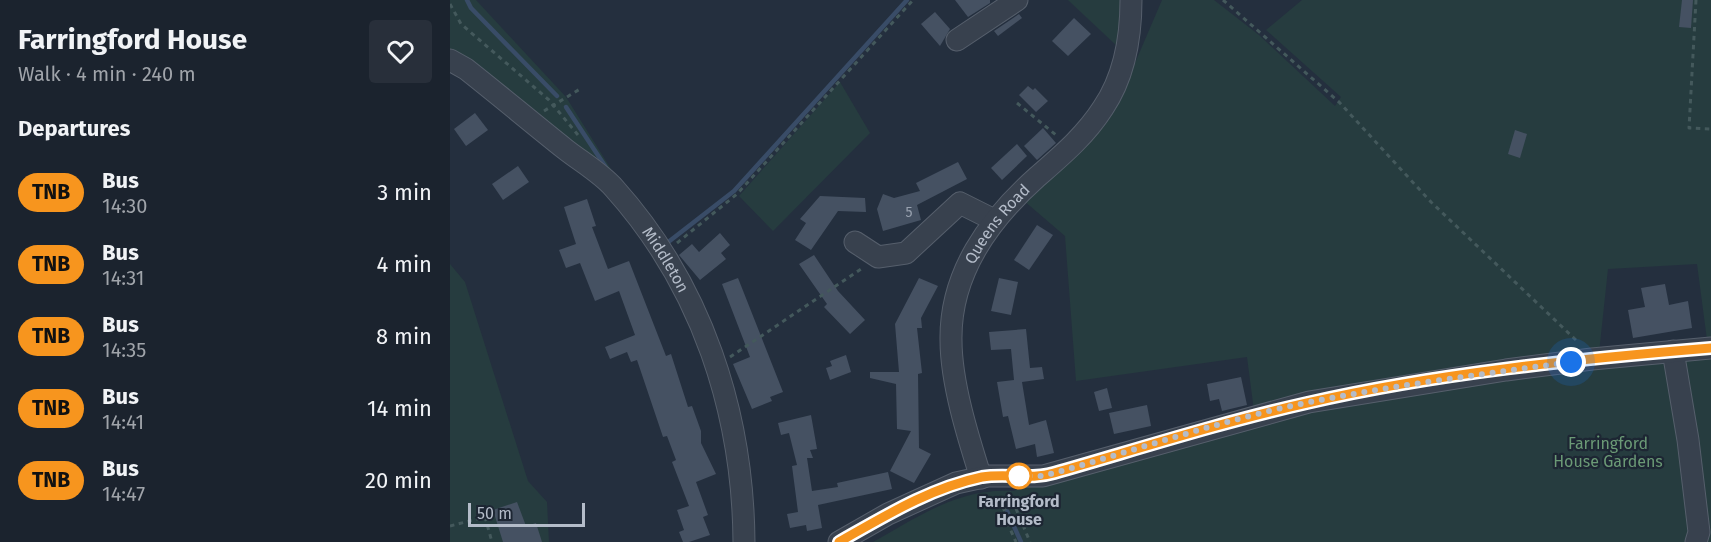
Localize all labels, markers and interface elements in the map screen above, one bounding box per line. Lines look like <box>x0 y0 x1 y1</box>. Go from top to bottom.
button: heart <box>369 20 432 83</box>
text: Farringford House <box>18 23 247 56</box>
text: Walk · 4 min · 240 m <box>18 62 196 86</box>
text: Departures <box>18 115 130 142</box>
text: Bus <box>102 167 139 194</box>
text: TNB <box>32 179 70 205</box>
text: 3 min <box>377 179 432 206</box>
street label: Queens Road <box>960 180 1033 267</box>
text: 14:30 <box>102 194 147 218</box>
house number: 5 <box>905 204 913 221</box>
street label: Middleton <box>639 223 693 296</box>
text: Bus <box>102 239 139 266</box>
text: TNB <box>32 251 70 277</box>
text: 4 min <box>377 251 432 278</box>
text: 14:31 <box>102 266 144 290</box>
text: Bus <box>102 311 139 338</box>
text: TNB <box>32 323 70 349</box>
text: 8 min <box>376 323 432 350</box>
text: 14:35 <box>102 338 146 362</box>
your location <box>1556 347 1586 377</box>
text: Bus <box>102 383 139 410</box>
text: TNB <box>32 395 70 421</box>
text: 14 min <box>367 395 432 422</box>
text: 14:41 <box>102 410 144 434</box>
park label: Farringford House Gardens <box>1553 434 1663 471</box>
text: Bus <box>102 455 139 482</box>
marker: Farringford House <box>1006 463 1032 489</box>
text: TNB <box>32 467 70 493</box>
text: 20 min <box>365 467 432 494</box>
text: 14:47 <box>102 482 145 506</box>
place label: Farringford House <box>978 492 1060 529</box>
scale bar <box>468 500 585 528</box>
text: 50 m <box>477 504 512 523</box>

